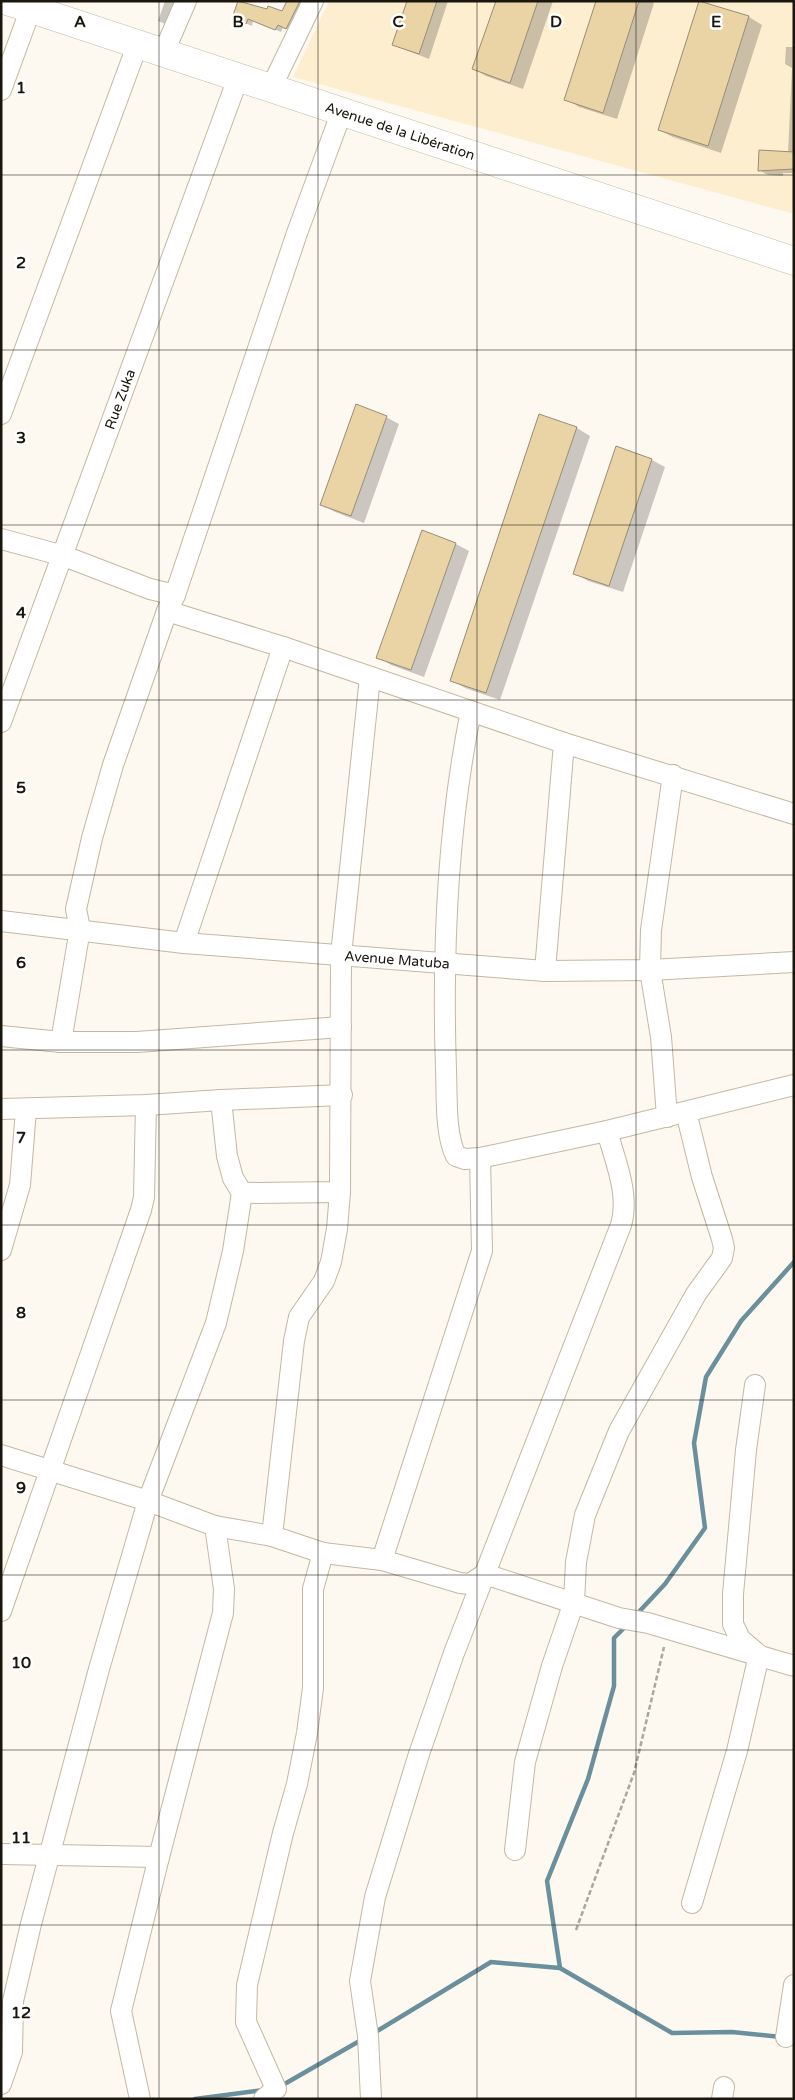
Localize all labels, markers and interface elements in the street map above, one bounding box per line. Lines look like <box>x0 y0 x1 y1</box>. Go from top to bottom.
text: A <box>74 12 86 32</box>
text: B <box>232 12 244 32</box>
text: C <box>392 12 404 32</box>
text: D <box>550 12 562 32</box>
text: E <box>711 12 721 32</box>
text: 1 <box>16 78 26 98</box>
street label: Avenue de la Libération <box>323 98 477 164</box>
text: 2 <box>16 253 26 273</box>
street label: Rue Zuka <box>101 367 139 432</box>
text: 3 <box>16 428 26 448</box>
text: 4 <box>16 603 26 623</box>
text: 5 <box>16 778 26 798</box>
street label: Avenue Matuba <box>344 947 450 972</box>
text: 6 <box>16 953 26 973</box>
text: 7 <box>16 1128 26 1148</box>
text: 8 <box>16 1303 26 1323</box>
text: 9 <box>16 1478 26 1498</box>
text: 10 <box>11 1653 31 1673</box>
text: 11 <box>11 1828 31 1848</box>
text: 12 <box>11 2003 31 2023</box>

